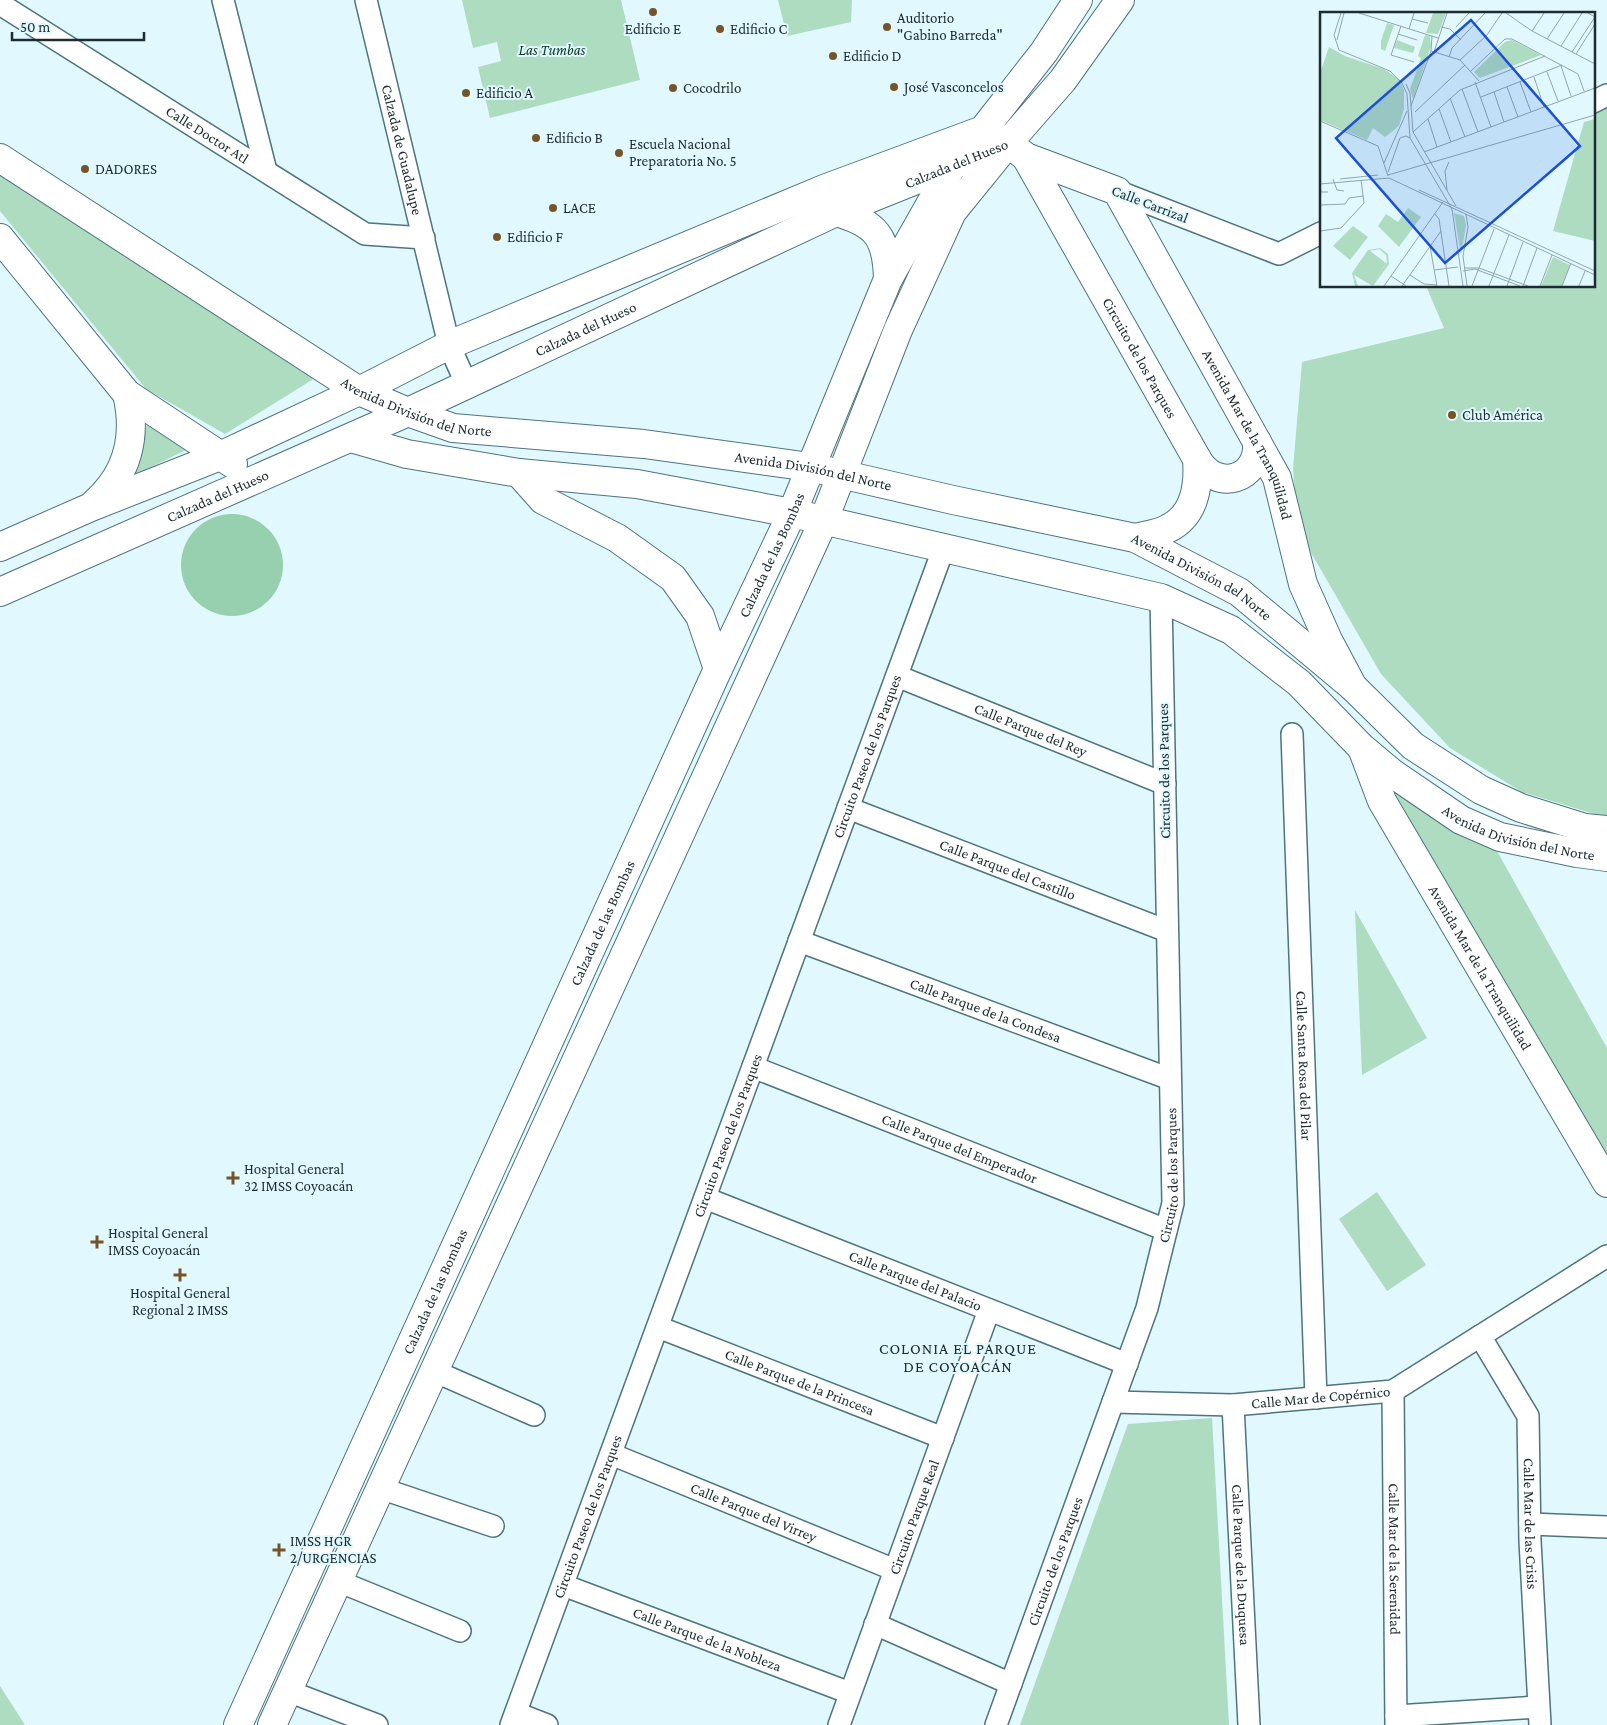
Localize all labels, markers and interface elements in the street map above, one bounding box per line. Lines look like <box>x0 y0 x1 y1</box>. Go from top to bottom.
marker: Edificio E <box>647 6 659 18</box>
scale bar <box>12 10 145 42</box>
place label: Auditorio "Gabino Barreda" <box>897 10 1003 43</box>
inset map <box>1320 12 1594 288</box>
text: 50 m <box>20 19 50 35</box>
place label: Edificio E <box>625 21 681 37</box>
place label: Edificio C <box>730 21 787 37</box>
marker: Auditorio "Gabino Barreda" <box>881 21 893 33</box>
marker: Edificio C <box>714 23 726 35</box>
park label: Las Tumbas <box>519 42 586 58</box>
place label: Edificio D <box>843 48 901 64</box>
marker: Edificio D <box>827 50 839 62</box>
place label: José Vasconcelos <box>902 79 1004 96</box>
place label: Cocodrilo <box>683 80 741 96</box>
marker: José Vasconcelos <box>888 81 900 93</box>
marker: Cocodrilo <box>667 82 679 94</box>
street label: Calzada de Guadalupe <box>379 83 426 217</box>
place label: Edificio A <box>476 85 533 101</box>
marker: Edificio A <box>460 87 472 99</box>
street label: Calle Doctor Atl <box>163 103 252 167</box>
place label: Edificio B <box>546 130 603 146</box>
marker: Edificio B <box>530 132 542 144</box>
place label: Escuela Nacional Preparatoria No. 5 <box>629 136 737 170</box>
street label: Calzada del Hueso <box>902 136 1010 192</box>
marker: Escuela Nacional Preparatoria No. 5 <box>613 147 625 159</box>
place label: DADORES <box>95 161 157 177</box>
marker: DADORES <box>79 163 91 175</box>
street label: Calle Carrizal <box>1110 182 1191 226</box>
place label: LACE <box>563 200 596 216</box>
marker: LACE <box>547 202 559 214</box>
place label: Edificio F <box>507 229 563 245</box>
marker: Edificio F <box>491 231 503 243</box>
street label: Circuito de los Parques <box>1099 295 1180 421</box>
street label: Calzada del Hueso <box>533 299 639 359</box>
street label: Avenida Mar de la Tranquilidad <box>1199 347 1295 521</box>
street label: Avenida División del Norte <box>338 374 493 439</box>
place label: Club América <box>1462 407 1543 423</box>
marker: Club América <box>1446 409 1458 421</box>
street label: Avenida División del Norte <box>734 449 894 494</box>
street label: Calzada del Hueso <box>164 466 271 525</box>
street label: Calzada de las Bombas <box>736 490 808 620</box>
street label: Avenida División del Norte <box>1129 530 1275 624</box>
street label: Circuito Paseo de los Parques <box>830 672 904 840</box>
street label: Calle Parque del Rey <box>972 700 1089 761</box>
street label: Circuito de los Parques <box>1155 703 1174 839</box>
street label: Avenida División del Norte <box>1439 802 1596 863</box>
street label: Calle Parque del Castillo <box>937 836 1078 903</box>
street label: Calzada de las Bombas <box>567 858 638 988</box>
street label: Avenida Mar de la Tranquilidad <box>1425 882 1535 1053</box>
street label: Calle Parque de la Condesa <box>908 975 1063 1046</box>
street label: Calle Santa Rosa del Pilar <box>1293 991 1315 1142</box>
street label: Circuito Paseo de los Parques <box>690 1052 765 1219</box>
street label: Circuito de los Parques <box>1155 1107 1181 1244</box>
street label: Calle Parque del Emperador <box>879 1111 1040 1187</box>
place label: Hospital General 32 IMSS Coyoacán <box>244 1161 353 1195</box>
marker: Hospital General 32 IMSS Coyoacán <box>226 1171 240 1185</box>
place label: Hospital General IMSS Coyoacán <box>108 1225 208 1259</box>
street label: Calzada de las Bombas <box>400 1226 470 1357</box>
marker: Hospital General IMSS Coyoacán <box>90 1235 104 1249</box>
street label: Calle Parque del Palacio <box>847 1247 984 1314</box>
marker: Hospital General Regional 2 IMSS <box>173 1268 187 1282</box>
place label: Hospital General Regional 2 IMSS <box>130 1285 230 1319</box>
district label: COLONIA EL PARQUE DE COYOACÁN <box>879 1340 1037 1375</box>
street label: Calle Parque de la Princesa <box>723 1346 877 1418</box>
street label: Calle Mar de Copérnico <box>1250 1383 1391 1411</box>
street label: Circuito Paseo de los Parques <box>550 1433 625 1601</box>
street label: Circuito Parque Real <box>886 1457 942 1577</box>
street label: Calle Mar de las Crisis <box>1521 1458 1541 1590</box>
street label: Calle Parque del Virrey <box>688 1479 819 1546</box>
street label: Calle Mar de la Serenidad <box>1386 1483 1403 1635</box>
street label: Calle Parque de la Duquesa <box>1229 1484 1253 1646</box>
street label: Circuito de los Parques <box>1025 1495 1086 1628</box>
place label: IMSS HGR 2/URGENCIAS <box>290 1533 376 1566</box>
marker: IMSS HGR 2/URGENCIAS <box>272 1543 286 1557</box>
street label: Calle Parque de la Nobleza <box>631 1604 784 1674</box>

